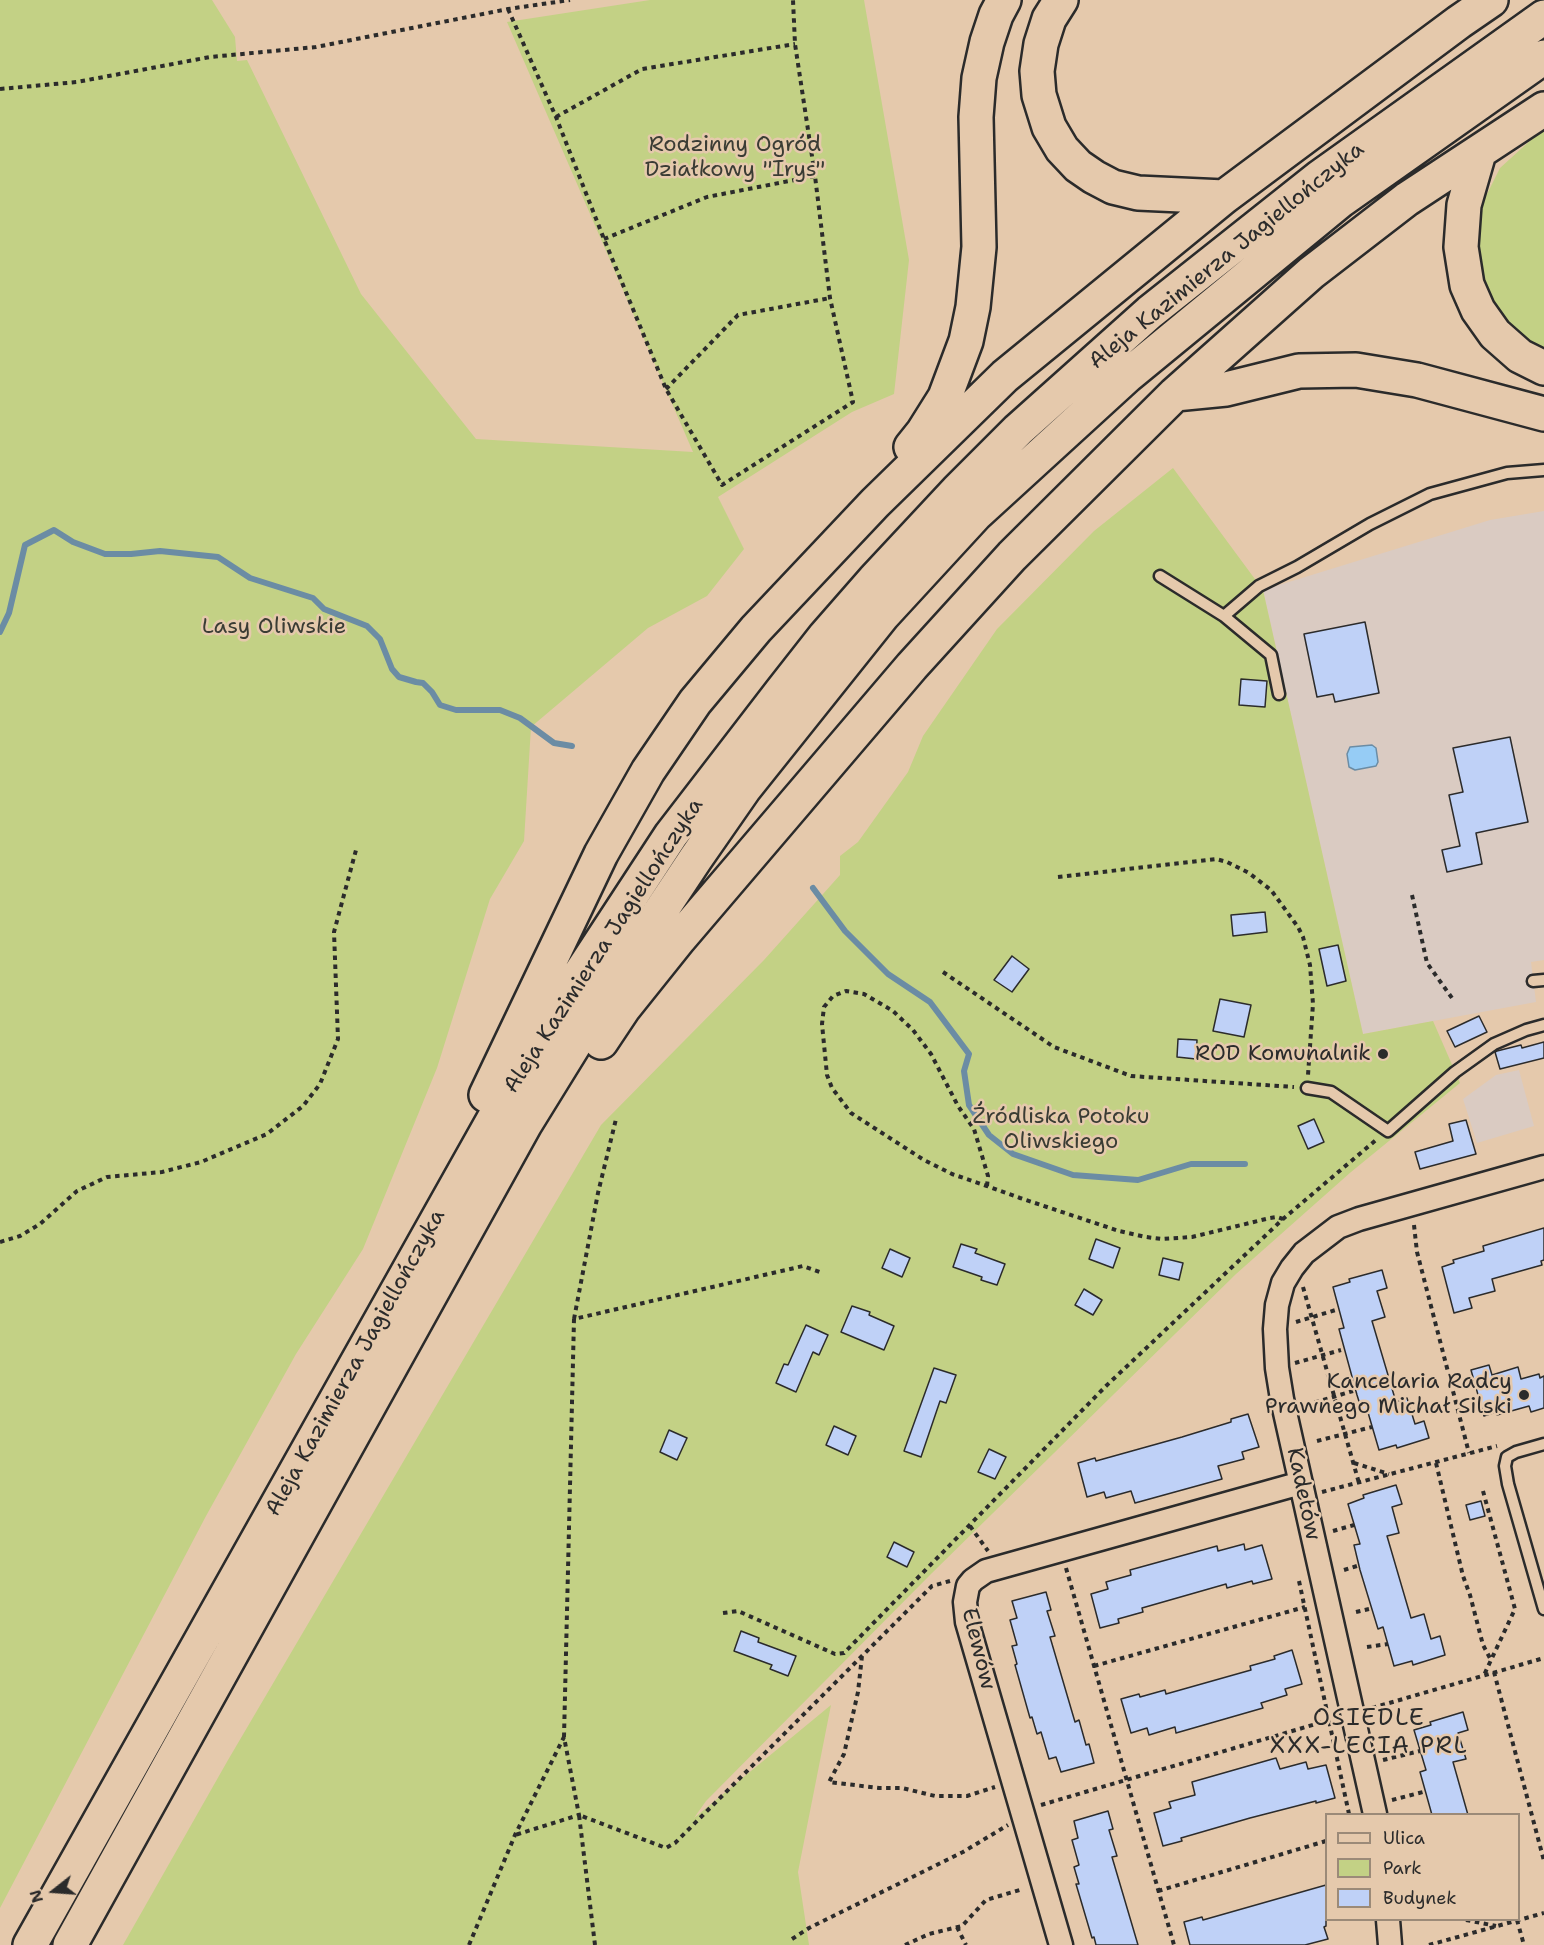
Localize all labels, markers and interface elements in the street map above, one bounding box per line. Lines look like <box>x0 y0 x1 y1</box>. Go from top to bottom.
park label: Rodzinny Ogród Działkowy "Irys" <box>645 132 825 184</box>
street label: Aleja Kazimierza Jagiellończyka <box>1084 137 1370 375</box>
park label: Lasy Oliwskie <box>202 614 346 640</box>
street label: Aleja Kazimierza Jagiellończyka <box>499 794 709 1098</box>
place label: ROD Komunalnik <box>1195 1041 1371 1067</box>
marker: ROD Komunalnik <box>1376 1047 1390 1061</box>
park label: Źródliska Potoku Oliwskiego <box>972 1104 1150 1156</box>
street label: Aleja Kazimierza Jagiellończyka <box>261 1205 451 1521</box>
place label: Kancelaria Radcy Prawnego Michał Silski <box>1265 1369 1512 1420</box>
marker: Kancelaria Radcy Prawnego Michał Silski <box>1517 1388 1531 1402</box>
street label: Kadetów <box>1280 1445 1326 1543</box>
street label: Elewów <box>955 1605 1001 1693</box>
district label: OSIEDLE XXX-LECIA PRL <box>1270 1705 1468 1761</box>
legend <box>1325 1813 1520 1921</box>
text: Ulica <box>1383 1826 1425 1850</box>
text: Park <box>1383 1856 1422 1880</box>
north arrow <box>24 1861 84 1921</box>
text: Budynek <box>1383 1886 1457 1910</box>
text: N <box>24 1887 48 1906</box>

